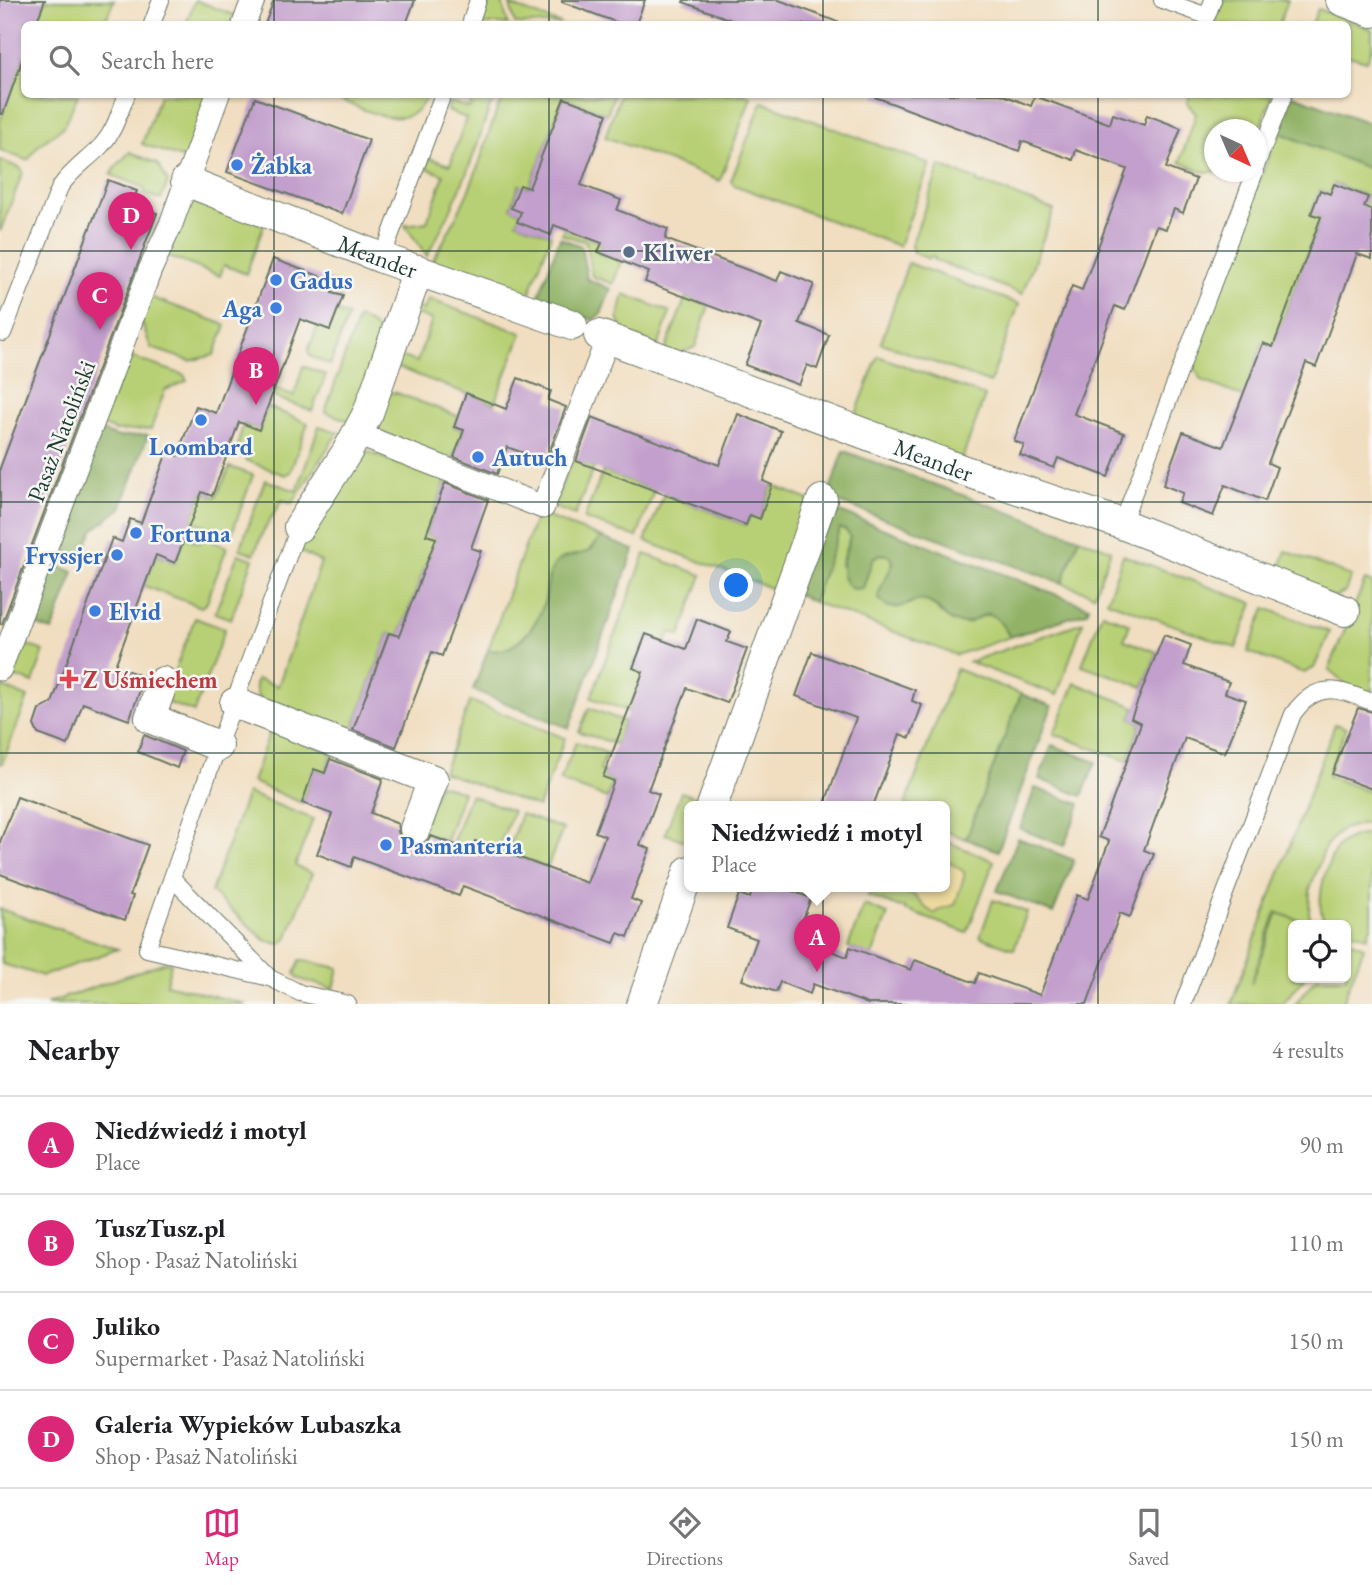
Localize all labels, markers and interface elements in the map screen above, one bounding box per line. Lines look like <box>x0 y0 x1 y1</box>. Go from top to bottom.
search box <box>21 21 1351 98</box>
icon: search <box>45 41 83 79</box>
text: Search here <box>101 43 214 77</box>
north arrow <box>1204 119 1267 182</box>
place label: Żabka <box>251 150 313 181</box>
marker: Żabka <box>229 157 245 173</box>
pin: D <box>108 192 154 250</box>
street label: Meander <box>334 227 422 285</box>
place label: Kliwer <box>643 237 713 268</box>
marker: Kliwer <box>621 244 637 260</box>
place label: Gadus <box>290 265 353 296</box>
pin: C <box>77 272 123 330</box>
marker: Gadus <box>268 272 284 288</box>
place label: Aga <box>221 293 262 325</box>
marker: Aga <box>268 300 284 316</box>
pin: B <box>233 347 279 405</box>
street label: Pasaż Natoliński <box>20 356 102 506</box>
marker: Loombard <box>193 412 209 428</box>
street label: Meander <box>890 430 977 488</box>
place label: Loombard <box>149 431 254 462</box>
place label: Autuch <box>491 442 568 473</box>
marker: Autuch <box>470 449 486 465</box>
place label: Fortuna <box>150 518 231 549</box>
marker: Fortuna <box>128 525 144 541</box>
place label: Fryssjer <box>25 540 103 572</box>
marker: Fryssjer <box>109 547 125 563</box>
your location <box>719 568 753 602</box>
place label: Elvid <box>109 596 162 627</box>
marker: Elvid <box>87 603 103 619</box>
place label: Z Uśmiechem <box>83 664 218 695</box>
marker: Z Uśmiechem <box>61 671 77 687</box>
popup <box>684 801 950 892</box>
text: Niedźwiedź i motyl <box>711 815 923 849</box>
place label: Pasmanteria <box>400 830 523 861</box>
marker: Pasmanteria <box>378 837 394 853</box>
text: Place <box>711 849 756 879</box>
pin: A <box>794 914 840 972</box>
map controls <box>1288 920 1351 983</box>
button: locate <box>1288 920 1351 983</box>
text: Nearby <box>28 1030 120 1069</box>
text: 4 results <box>1272 1035 1344 1065</box>
text: Niedźwiedź i motyl <box>95 1113 307 1147</box>
text: A <box>43 1130 59 1160</box>
text: 90 m <box>1299 1130 1344 1160</box>
text: Place <box>95 1147 140 1177</box>
text: TuszTusz.pl <box>95 1211 225 1245</box>
text: B <box>44 1228 58 1258</box>
text: 110 m <box>1288 1228 1344 1258</box>
text: Shop · Pasaż Natoliński <box>95 1245 298 1275</box>
text: Juliko <box>95 1309 160 1343</box>
text: C <box>43 1326 59 1356</box>
text: 150 m <box>1288 1326 1344 1356</box>
text: Supermarket · Pasaż Natoliński <box>95 1343 365 1373</box>
text: Galeria Wypieków Lubaszka <box>95 1407 401 1441</box>
text: D <box>42 1424 60 1454</box>
text: 150 m <box>1288 1424 1344 1454</box>
text: Shop · Pasaż Natoliński <box>95 1441 298 1471</box>
tab: Map <box>203 1504 241 1571</box>
tab: Directions <box>646 1504 723 1571</box>
tab: Saved <box>1128 1504 1169 1571</box>

